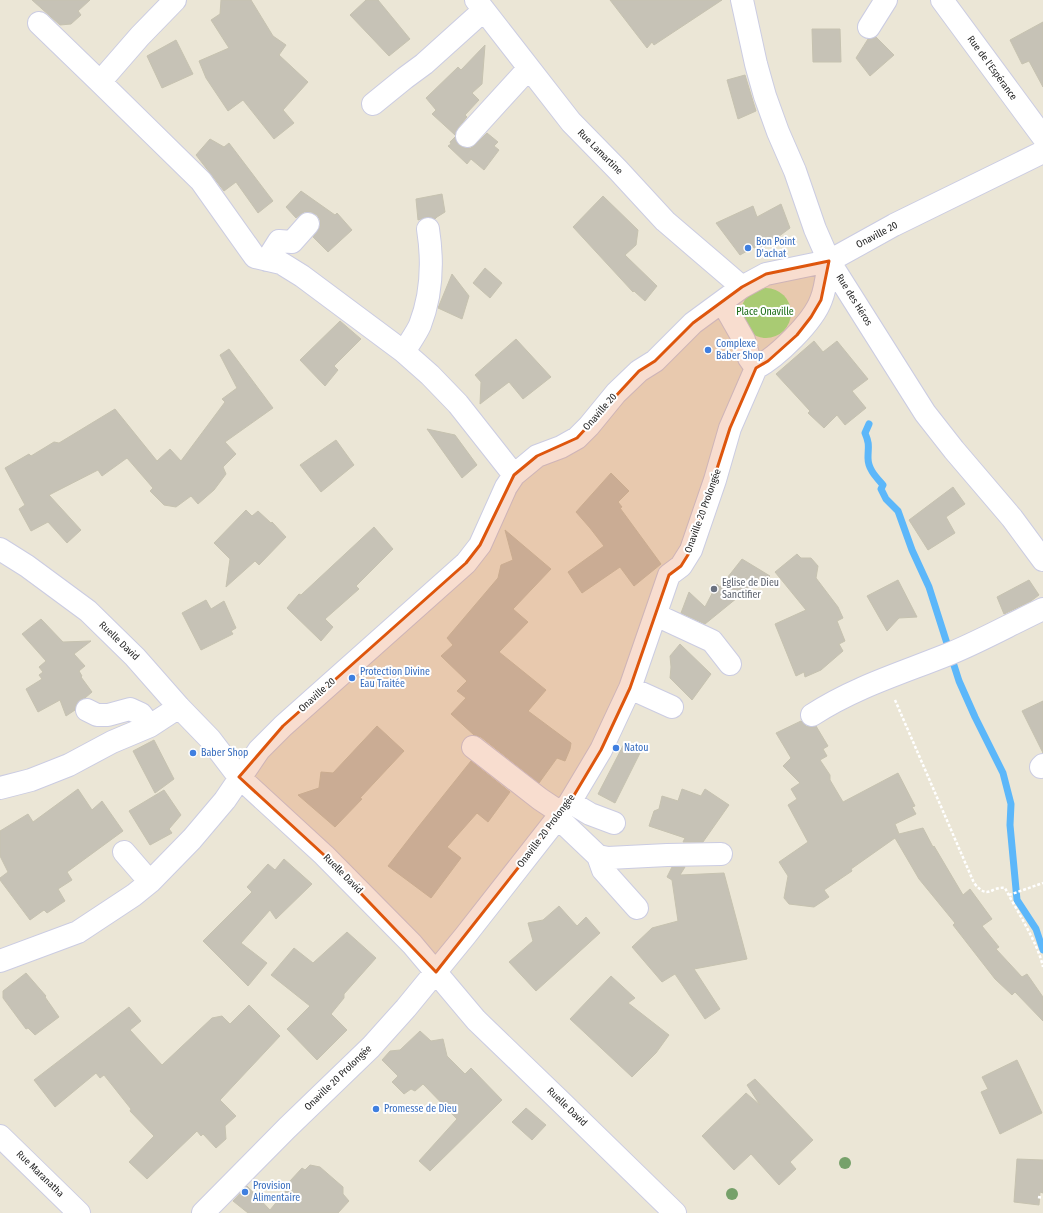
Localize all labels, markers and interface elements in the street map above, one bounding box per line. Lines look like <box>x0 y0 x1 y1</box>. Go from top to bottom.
street label: Rue de l'Espérance <box>965 33 1019 103</box>
street label: Rue Lamartine <box>575 127 625 177</box>
street label: Onaville 20 <box>854 219 900 251</box>
place label: Bon Point D'achat <box>756 236 796 260</box>
marker: Bon Point D'achat <box>743 243 753 253</box>
street label: Rue des Héros <box>833 272 875 328</box>
park label: Place Onaville <box>736 306 794 318</box>
place label: Complexe Baber Shop <box>716 338 763 362</box>
marker: Complexe Baber Shop <box>703 345 713 355</box>
street label: Onaville 20 <box>581 391 619 433</box>
street label: Onaville 20 Prolongée <box>682 467 724 555</box>
place label: Eglise de Dieu Sanctifier <box>722 577 779 601</box>
marker: Eglise de Dieu Sanctifier <box>709 584 719 594</box>
street label: Ruelle David <box>97 619 141 663</box>
place label: Protection Divine Eau Traitée <box>360 666 430 690</box>
marker: Protection Divine Eau Traitée <box>347 673 357 683</box>
street label: Onaville 20 <box>296 675 338 715</box>
place label: Natou <box>624 742 649 754</box>
marker: Natou <box>611 743 621 753</box>
place label: Baber Shop <box>201 747 248 759</box>
marker: Baber Shop <box>188 748 198 758</box>
street label: Onaville 20 Prolongée <box>514 792 578 870</box>
street label: Ruelle David <box>321 852 365 896</box>
street label: Onaville 20 Prolongée <box>302 1043 374 1113</box>
street label: Ruelle David <box>545 1085 589 1129</box>
place label: Promesse de Dieu <box>384 1103 457 1115</box>
marker: Promesse de Dieu <box>371 1104 381 1114</box>
street label: Rue Maranatha <box>14 1148 66 1200</box>
place label: Provision Alimentaire <box>253 1180 300 1204</box>
marker: Provision Alimentaire <box>240 1187 250 1197</box>

